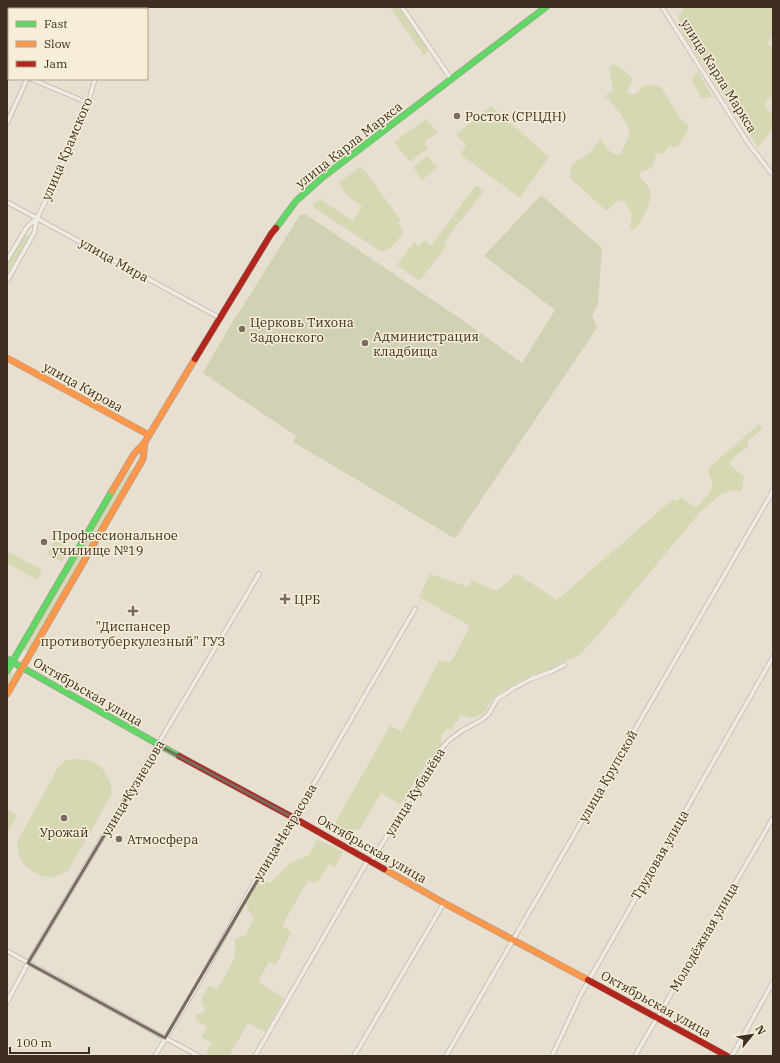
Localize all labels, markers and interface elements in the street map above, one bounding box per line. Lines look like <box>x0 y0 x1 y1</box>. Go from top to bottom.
legend <box>8 8 148 80</box>
text: Fast <box>44 16 68 31</box>
street label: улица Карла Маркса <box>677 16 761 136</box>
text: Slow <box>44 36 71 51</box>
text: Jam <box>44 56 68 71</box>
street label: улица Крамского <box>38 95 96 203</box>
street label: улица Карла Маркса <box>292 98 406 192</box>
place label: Росток (СРЦДН) <box>465 108 566 125</box>
marker: Росток (СРЦДН) <box>452 111 462 121</box>
street label: улица Мира <box>76 234 152 286</box>
place label: Церковь Тихона Задонского <box>250 314 354 346</box>
marker: Церковь Тихона Задонского <box>237 324 247 334</box>
place label: Администрация кладбища <box>373 328 479 360</box>
marker: Администрация кладбища <box>360 338 370 348</box>
street label: улица Кирова <box>40 358 126 416</box>
place label: Профессиональное училище №19 <box>52 527 178 559</box>
marker: Профессиональное училище №19 <box>39 537 49 547</box>
place label: ЦРБ <box>294 591 320 608</box>
marker: ЦРБ <box>279 593 291 605</box>
marker: "Диспансер противотуберкулезный" ГУЗ <box>127 605 139 617</box>
place label: "Диспансер противотуберкулезный" ГУЗ <box>41 618 225 650</box>
street label: Октябрьская улица <box>30 654 146 730</box>
street label: улица Крупской <box>575 727 641 825</box>
street label: улица Кузнецова <box>98 737 168 839</box>
street label: улица Кубанёва <box>381 745 449 839</box>
street label: улица Некрасова <box>249 781 321 883</box>
street label: Трудовая улица <box>627 807 693 903</box>
street label: Октябрьская улица <box>314 811 430 887</box>
marker: Урожай <box>59 813 69 823</box>
place label: Урожай <box>39 824 89 841</box>
place label: Атмосфера <box>127 831 198 848</box>
marker: Атмосфера <box>114 834 124 844</box>
street label: Молодёжная улица <box>666 879 742 995</box>
street label: Октябрьская улица <box>598 967 714 1041</box>
north arrow <box>732 1015 772 1055</box>
text: N <box>752 1023 769 1038</box>
scale bar <box>10 1029 89 1055</box>
text: 100 m <box>16 1035 52 1050</box>

